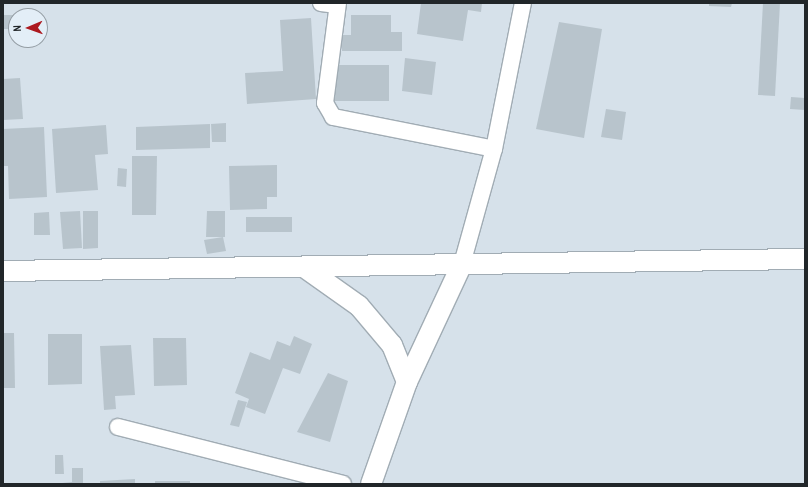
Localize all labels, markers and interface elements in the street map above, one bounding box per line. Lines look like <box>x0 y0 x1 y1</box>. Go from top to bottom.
north arrow <box>8 8 48 48</box>
text: N <box>10 25 24 32</box>

